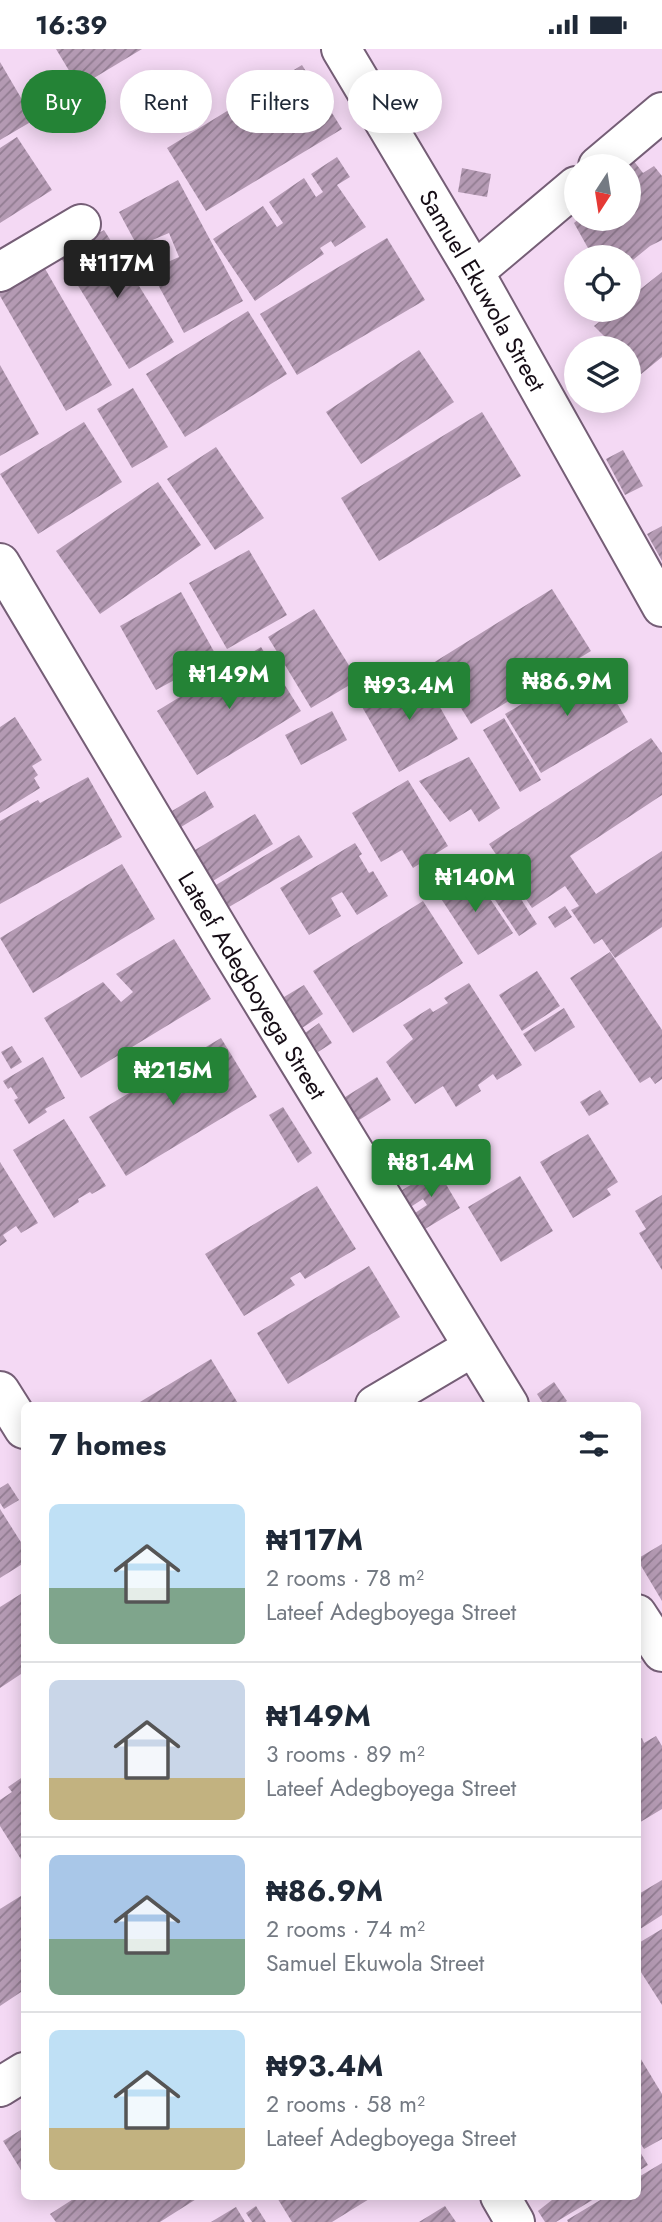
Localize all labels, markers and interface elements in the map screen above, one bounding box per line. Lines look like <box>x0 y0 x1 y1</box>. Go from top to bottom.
text: 16:39 <box>35 6 108 44</box>
chip: Buy <box>21 70 106 133</box>
chip: Rent <box>120 70 212 133</box>
chip: Filters <box>226 70 334 133</box>
chip: New <box>348 70 442 133</box>
north arrow <box>564 154 640 231</box>
map controls <box>564 154 641 413</box>
street label: Samuel Ekuwola Street <box>411 183 555 398</box>
pin: ₦117M <box>68 240 166 300</box>
button: locate <box>564 245 641 322</box>
text: ₦117M <box>80 246 154 280</box>
button: layers <box>564 336 641 413</box>
pin: ₦149M <box>180 651 278 711</box>
text: ₦149M <box>189 657 269 691</box>
pin: ₦86.9M <box>510 659 624 718</box>
pin: ₦93.4M <box>352 663 466 722</box>
text: ₦86.9M <box>522 664 612 698</box>
text: ₦93.4M <box>364 668 454 702</box>
pin: ₦140M <box>426 855 524 914</box>
text: ₦140M <box>435 860 515 894</box>
street label: Lateef Adegboyega Street <box>170 864 336 1106</box>
pin: ₦215M <box>124 1047 222 1107</box>
text: ₦215M <box>134 1053 212 1087</box>
pin: ₦81.4M <box>374 1139 488 1199</box>
text: ₦81.4M <box>388 1145 474 1179</box>
text: 7 homes <box>49 1423 166 1466</box>
icon: filters <box>575 1425 613 1463</box>
text: ₦117M <box>266 1518 363 1561</box>
icon: home <box>105 1532 189 1616</box>
text: 2 rooms · 78 m² <box>266 1561 424 1595</box>
text: Lateef Adegboyega Street <box>266 1595 516 1629</box>
text: ₦149M <box>266 1694 371 1737</box>
icon: home <box>105 1708 189 1792</box>
text: 3 rooms · 89 m² <box>266 1737 425 1771</box>
text: Lateef Adegboyega Street <box>266 1771 516 1805</box>
text: ₦86.9M <box>266 1869 383 1912</box>
icon: home <box>105 1883 189 1967</box>
text: 2 rooms · 74 m² <box>266 1912 425 1946</box>
text: Samuel Ekuwola Street <box>266 1946 484 1980</box>
text: ₦93.4M <box>266 2044 383 2087</box>
icon: home <box>105 2058 189 2142</box>
text: 2 rooms · 58 m² <box>266 2087 425 2121</box>
text: Lateef Adegboyega Street <box>266 2121 516 2155</box>

